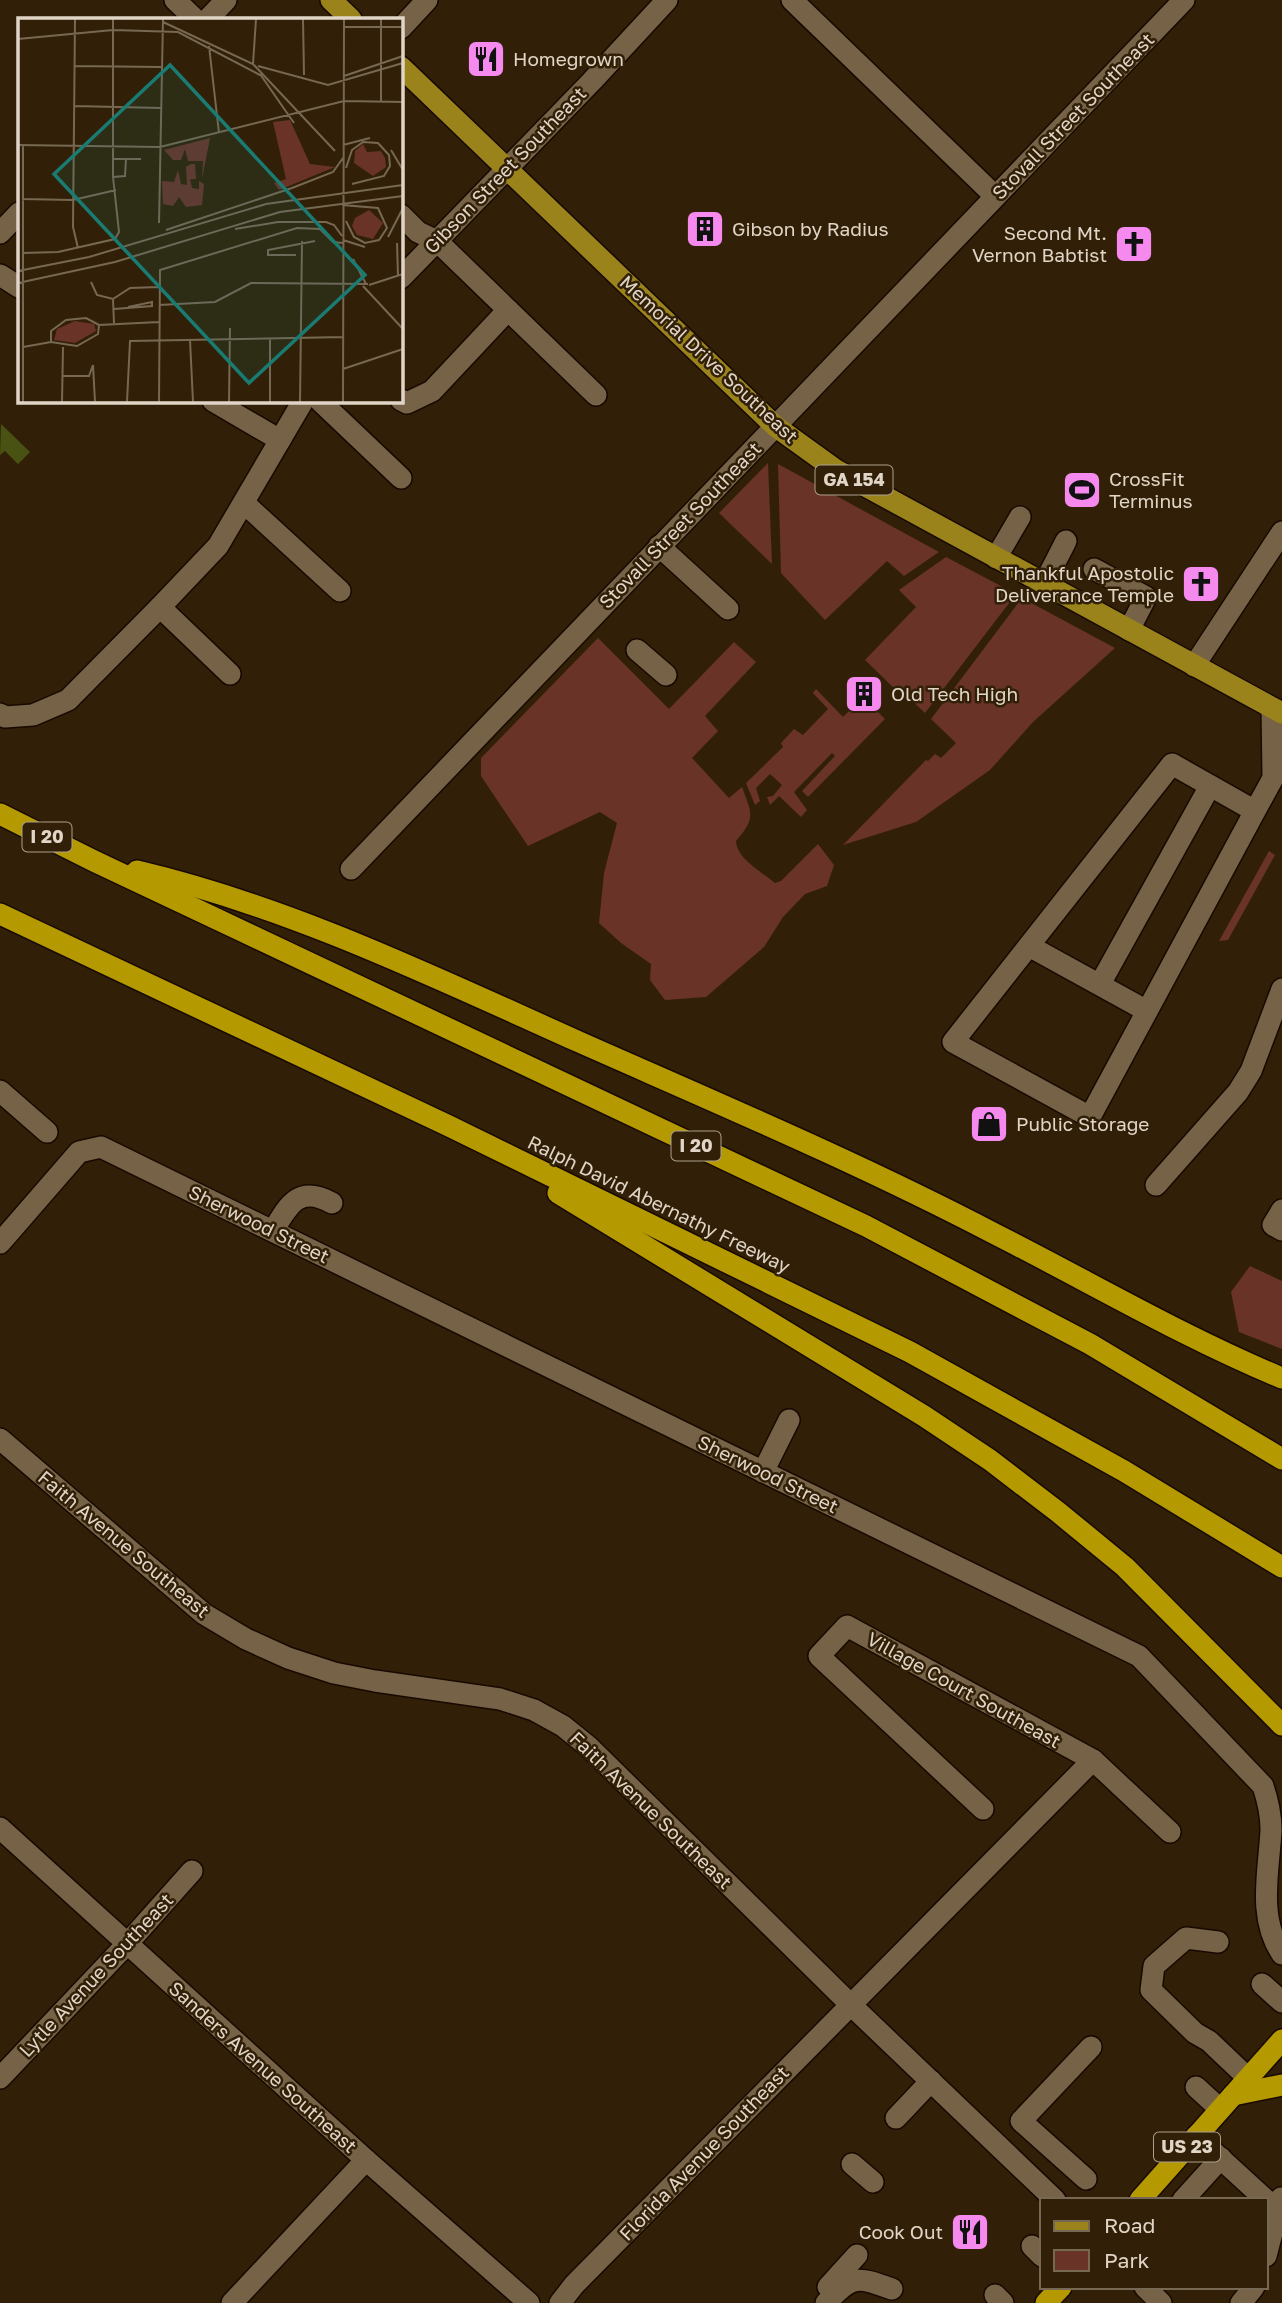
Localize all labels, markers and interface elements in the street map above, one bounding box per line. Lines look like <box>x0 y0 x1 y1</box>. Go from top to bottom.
inset map <box>18 18 402 402</box>
street label: Stovall Street Southeast <box>987 28 1158 204</box>
restaurant icon: Homegrown <box>465 38 507 80</box>
place label: Homegrown <box>513 47 624 70</box>
street label: Gibson Street Southeast <box>419 82 590 258</box>
building icon: Gibson by Radius <box>684 208 726 250</box>
place label: Gibson by Radius <box>732 217 889 240</box>
place label: Second Mt. Vernon Babtist <box>972 221 1107 266</box>
church icon: Second Mt. Vernon Babtist <box>1113 223 1155 265</box>
street label: Memorial Drive Southeast <box>615 270 803 447</box>
street label: Stovall Street Southeast <box>594 437 765 613</box>
road number: GA 154 <box>816 466 892 494</box>
place label: CrossFit Terminus <box>1109 467 1193 512</box>
sports icon: CrossFit Terminus <box>1061 469 1103 511</box>
place label: Thankful Apostolic Deliverance Temple <box>995 561 1174 606</box>
church icon: Thankful Apostolic Deliverance Temple <box>1180 563 1222 605</box>
building icon: Old Tech High <box>843 673 885 715</box>
place label: Old Tech High <box>891 682 1018 705</box>
road number: I 20 <box>22 822 72 852</box>
shop icon: Public Storage <box>968 1103 1010 1145</box>
place label: Public Storage <box>1016 1112 1149 1135</box>
street label: Ralph David Abernathy Freeway <box>524 1130 795 1277</box>
road number: I 20 <box>672 1132 720 1161</box>
street label: Sherwood Street <box>185 1180 333 1267</box>
street label: Sherwood Street <box>694 1430 842 1517</box>
street label: Faith Avenue Southeast <box>34 1465 215 1622</box>
street label: Village Court Southeast <box>863 1627 1065 1752</box>
street label: Faith Avenue Southeast <box>566 1726 737 1893</box>
street label: Lytle Avenue Southeast <box>14 1888 177 2061</box>
street label: Sanders Avenue Southeast <box>165 1976 362 2157</box>
street label: Florida Avenue Southeast <box>614 2061 793 2245</box>
road number: US 23 <box>1154 2132 1220 2162</box>
legend <box>1040 2198 1268 2289</box>
restaurant icon: Cook Out <box>949 2211 991 2253</box>
text: Road <box>1104 2212 1155 2238</box>
place label: Cook Out <box>859 2220 943 2243</box>
text: Park <box>1104 2247 1150 2273</box>

